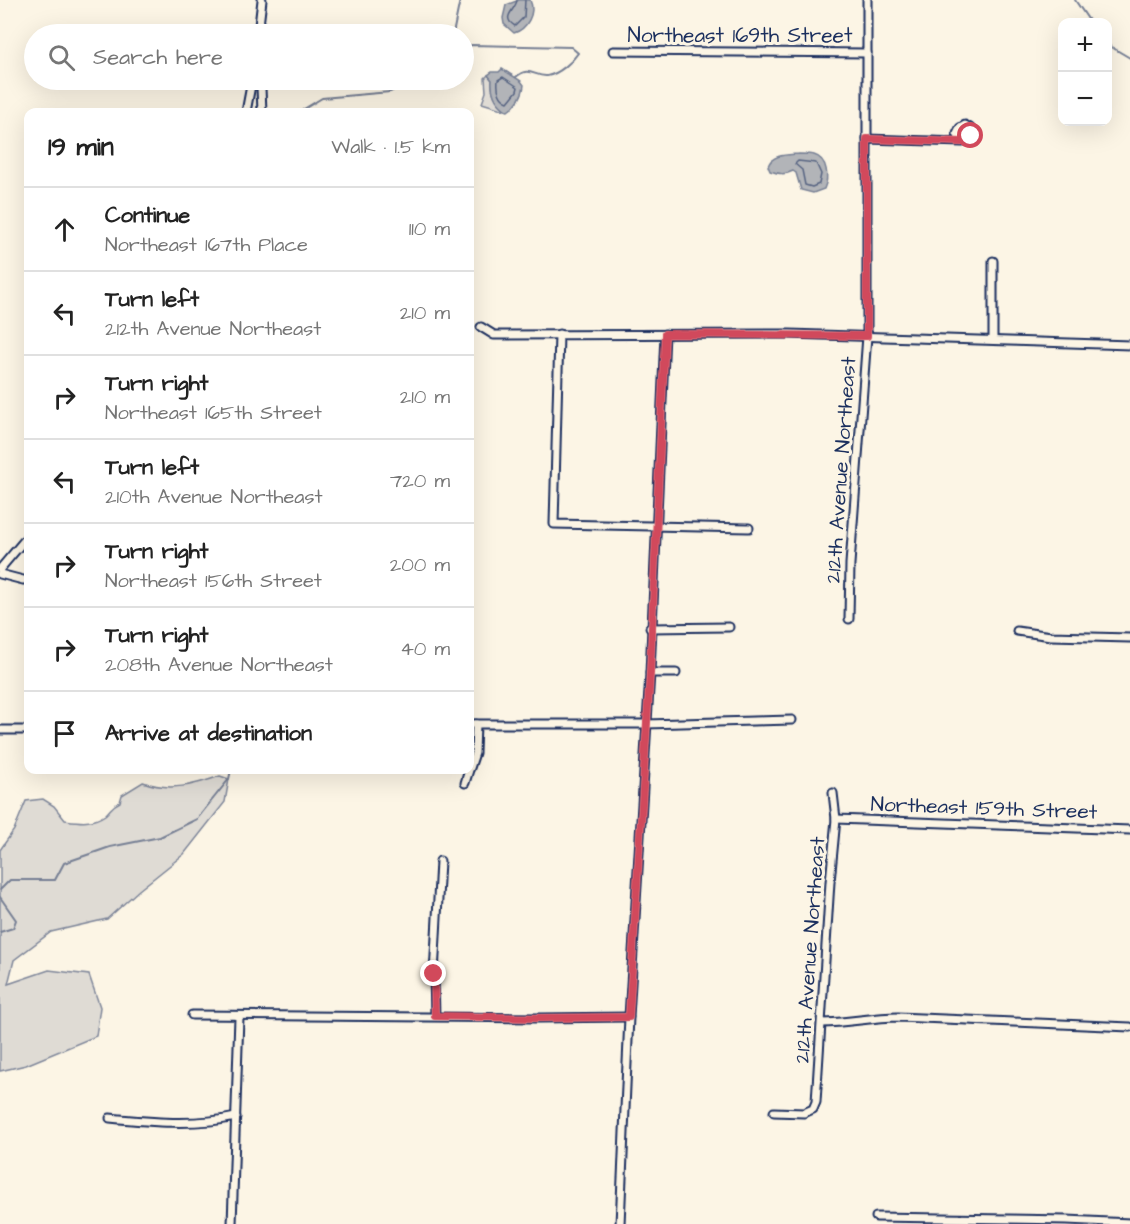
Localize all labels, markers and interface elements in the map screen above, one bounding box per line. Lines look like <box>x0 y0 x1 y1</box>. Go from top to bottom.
map controls <box>1058 18 1112 126</box>
button: + <box>1058 18 1112 72</box>
street label: Northeast 169th Street <box>628 21 853 50</box>
search box <box>24 24 474 90</box>
icon: search <box>45 41 78 74</box>
text: Search here <box>93 42 223 73</box>
button: − <box>1058 72 1112 126</box>
route start <box>957 122 983 148</box>
text: 19 min <box>48 129 114 165</box>
text: Walk · 1.5 km <box>331 133 450 161</box>
text: Continue <box>105 200 190 231</box>
icon: ahead <box>48 213 81 246</box>
text: 110 m <box>409 215 450 243</box>
text: Northeast 167th Place <box>105 231 308 259</box>
text: Turn left <box>105 284 199 315</box>
icon: left <box>48 297 81 330</box>
text: 210 m <box>400 299 450 327</box>
text: 212th Avenue Northeast <box>105 315 321 343</box>
street label: 212th Avenue Northeast <box>819 355 863 584</box>
text: Turn right <box>105 368 208 399</box>
icon: right <box>48 381 81 414</box>
text: 210 m <box>400 383 450 411</box>
text: Northeast 165th Street <box>105 399 322 427</box>
text: Turn left <box>105 452 199 483</box>
icon: left <box>48 465 81 498</box>
text: 720 m <box>390 467 450 495</box>
text: 210th Avenue Northeast <box>105 483 323 511</box>
text: Turn right <box>105 536 208 567</box>
icon: right <box>48 549 81 582</box>
text: 200 m <box>390 551 450 579</box>
text: Northeast 156th Street <box>105 567 322 595</box>
text: Turn right <box>105 620 208 651</box>
icon: right <box>48 633 81 666</box>
text: 40 m <box>400 635 450 663</box>
text: 208th Avenue Northeast <box>105 651 333 679</box>
icon: arrive <box>48 717 81 750</box>
text: Arrive at destination <box>105 718 312 749</box>
street label: Northeast 159th Street <box>870 790 1098 826</box>
street label: 212th Avenue Northeast <box>788 835 832 1064</box>
route end <box>420 960 446 986</box>

